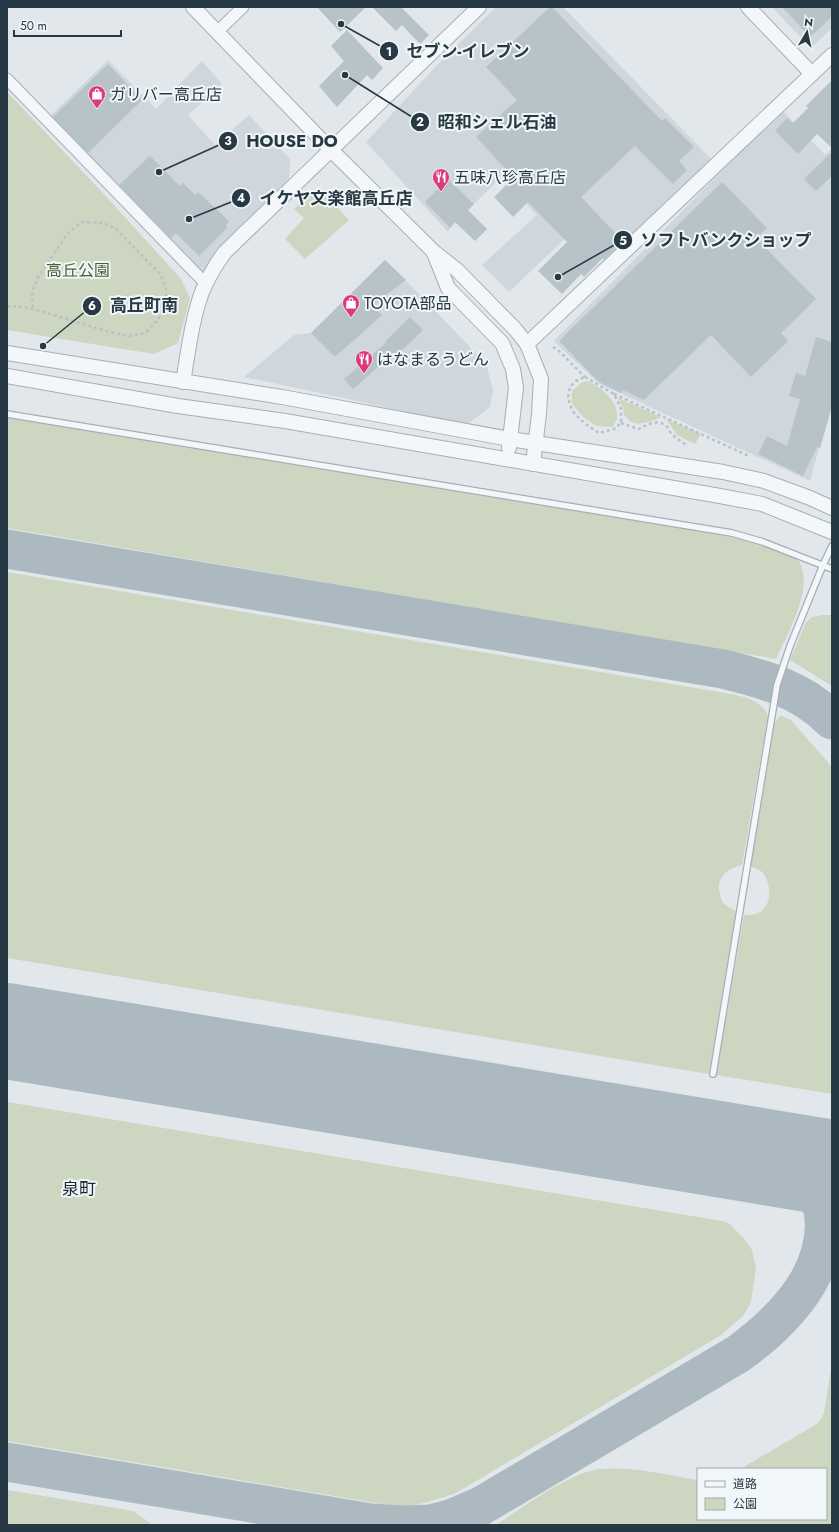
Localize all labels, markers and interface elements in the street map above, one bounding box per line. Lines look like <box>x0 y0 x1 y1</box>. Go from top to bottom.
scale bar <box>14 12 121 38</box>
north arrow <box>787 12 827 52</box>
text: N <box>803 14 814 31</box>
text: 50 m <box>20 17 47 35</box>
callout: セブン-イレブン <box>379 37 538 66</box>
text: セブン-イレブン <box>407 39 529 63</box>
text: 1 <box>386 43 392 61</box>
place label: ガリバー高丘店 <box>110 83 222 106</box>
shop icon: ガリバー高丘店 <box>87 84 107 109</box>
callout: 昭和シェル石油 <box>410 107 565 136</box>
text: 昭和シェル石油 <box>438 110 557 134</box>
text: 2 <box>416 113 424 131</box>
callout: HOUSE DO <box>218 126 346 155</box>
text: HOUSE DO <box>246 129 338 153</box>
text: 3 <box>224 132 232 150</box>
place label: 五味八珍高丘店 <box>454 166 566 189</box>
restaurant icon: 五味八珍高丘店 <box>431 167 451 192</box>
callout: イケヤ文楽館高丘店 <box>231 183 420 212</box>
text: イケヤ文楽館高丘店 <box>260 186 413 210</box>
text: 4 <box>237 189 245 207</box>
callout: ソフトバンクショップ <box>613 226 819 255</box>
text: ソフトバンクショップ <box>641 228 811 252</box>
text: 5 <box>619 232 627 250</box>
park label: 高丘公園 <box>46 259 110 282</box>
callout: 高丘町南 <box>82 291 186 320</box>
place label: TOYOTA部品 <box>364 292 452 315</box>
text: 高丘町南 <box>110 293 178 317</box>
shop icon: TOYOTA部品 <box>341 293 361 318</box>
text: 6 <box>88 297 96 315</box>
place label: はなまるうどん <box>377 348 489 371</box>
restaurant icon: はなまるうどん <box>354 349 374 374</box>
district label: 泉町 <box>62 1177 96 1201</box>
legend <box>697 1468 827 1520</box>
text: 道路 <box>733 1475 757 1493</box>
text: 公園 <box>733 1495 757 1513</box>

